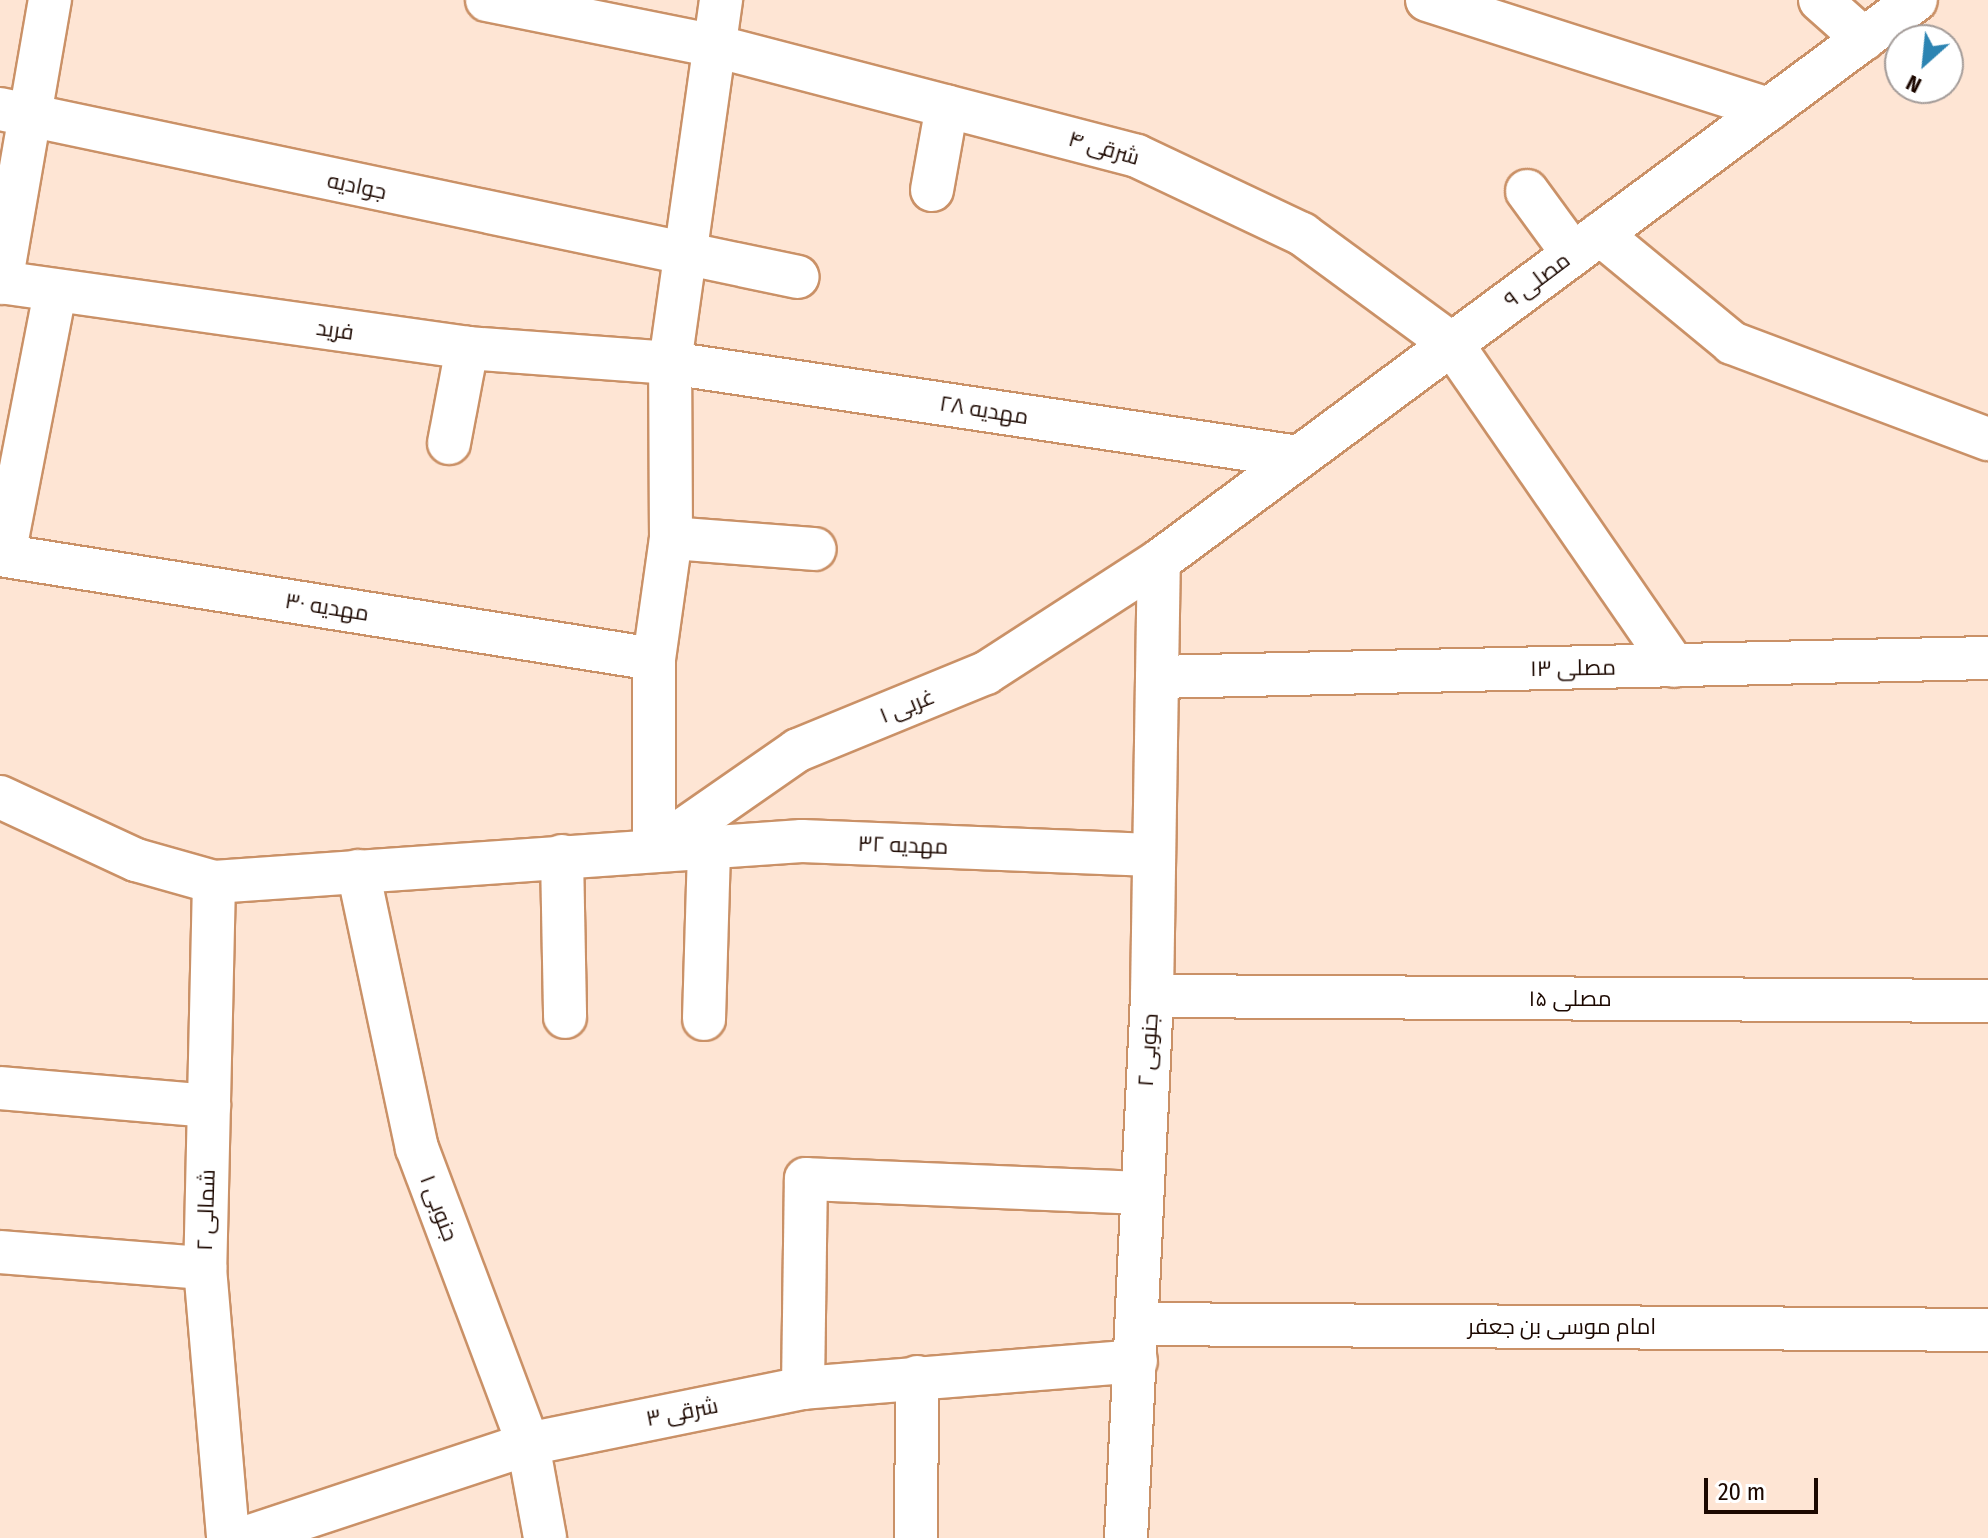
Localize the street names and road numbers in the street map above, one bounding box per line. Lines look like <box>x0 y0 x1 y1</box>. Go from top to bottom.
street label: ۴ شرقی <box>1065 125 1143 171</box>
street label: جوادیه <box>325 167 389 205</box>
street label: مصلی ۹ <box>1499 247 1575 313</box>
street label: فرید <box>315 314 355 346</box>
street label: مهدیه ۲۸ <box>938 390 1030 430</box>
street label: مهدیه ۳۰ <box>283 587 371 627</box>
street label: مصلی ۱۳ <box>1530 654 1616 682</box>
street label: ۱ غربی <box>876 683 938 729</box>
street label: مهدیه ۳۲ <box>857 830 949 860</box>
street label: مصلی ۱۵ <box>1528 986 1612 1012</box>
street label: جنوبی ۲ <box>1132 1012 1164 1088</box>
street label: شمالی ۲ <box>191 1169 221 1251</box>
street label: جنوبی ۱ <box>414 1171 464 1245</box>
street label: امام موسی بن جعفر <box>1468 1314 1656 1340</box>
street label: شرقی ۳ <box>644 1392 720 1432</box>

